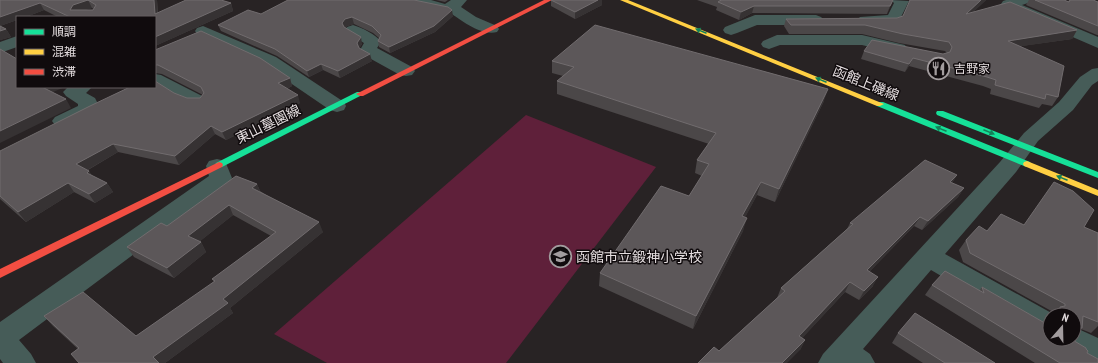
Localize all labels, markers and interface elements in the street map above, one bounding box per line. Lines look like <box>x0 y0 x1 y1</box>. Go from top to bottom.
legend <box>16 16 156 88</box>
text: 順調 <box>52 24 76 39</box>
one-way arrow <box>694 27 706 33</box>
text: 混雑 <box>52 44 76 59</box>
restaurant icon: 吉野家 <box>925 55 951 81</box>
place label: 吉野家 <box>954 61 990 76</box>
street label: 函館上磯線 <box>830 62 902 104</box>
text: 渋滞 <box>52 64 76 79</box>
one-way arrow <box>814 77 826 83</box>
street label: 東山墓園線 <box>233 101 303 147</box>
one-way arrow <box>935 126 947 132</box>
one-way arrow <box>983 129 994 135</box>
one-way arrow <box>1056 175 1067 181</box>
school or university icon: 函館市立鍛神小学校 <box>548 244 574 270</box>
place label: 函館市立鍛神小学校 <box>576 248 702 266</box>
north arrow <box>1042 307 1082 347</box>
text: N <box>1060 310 1071 325</box>

